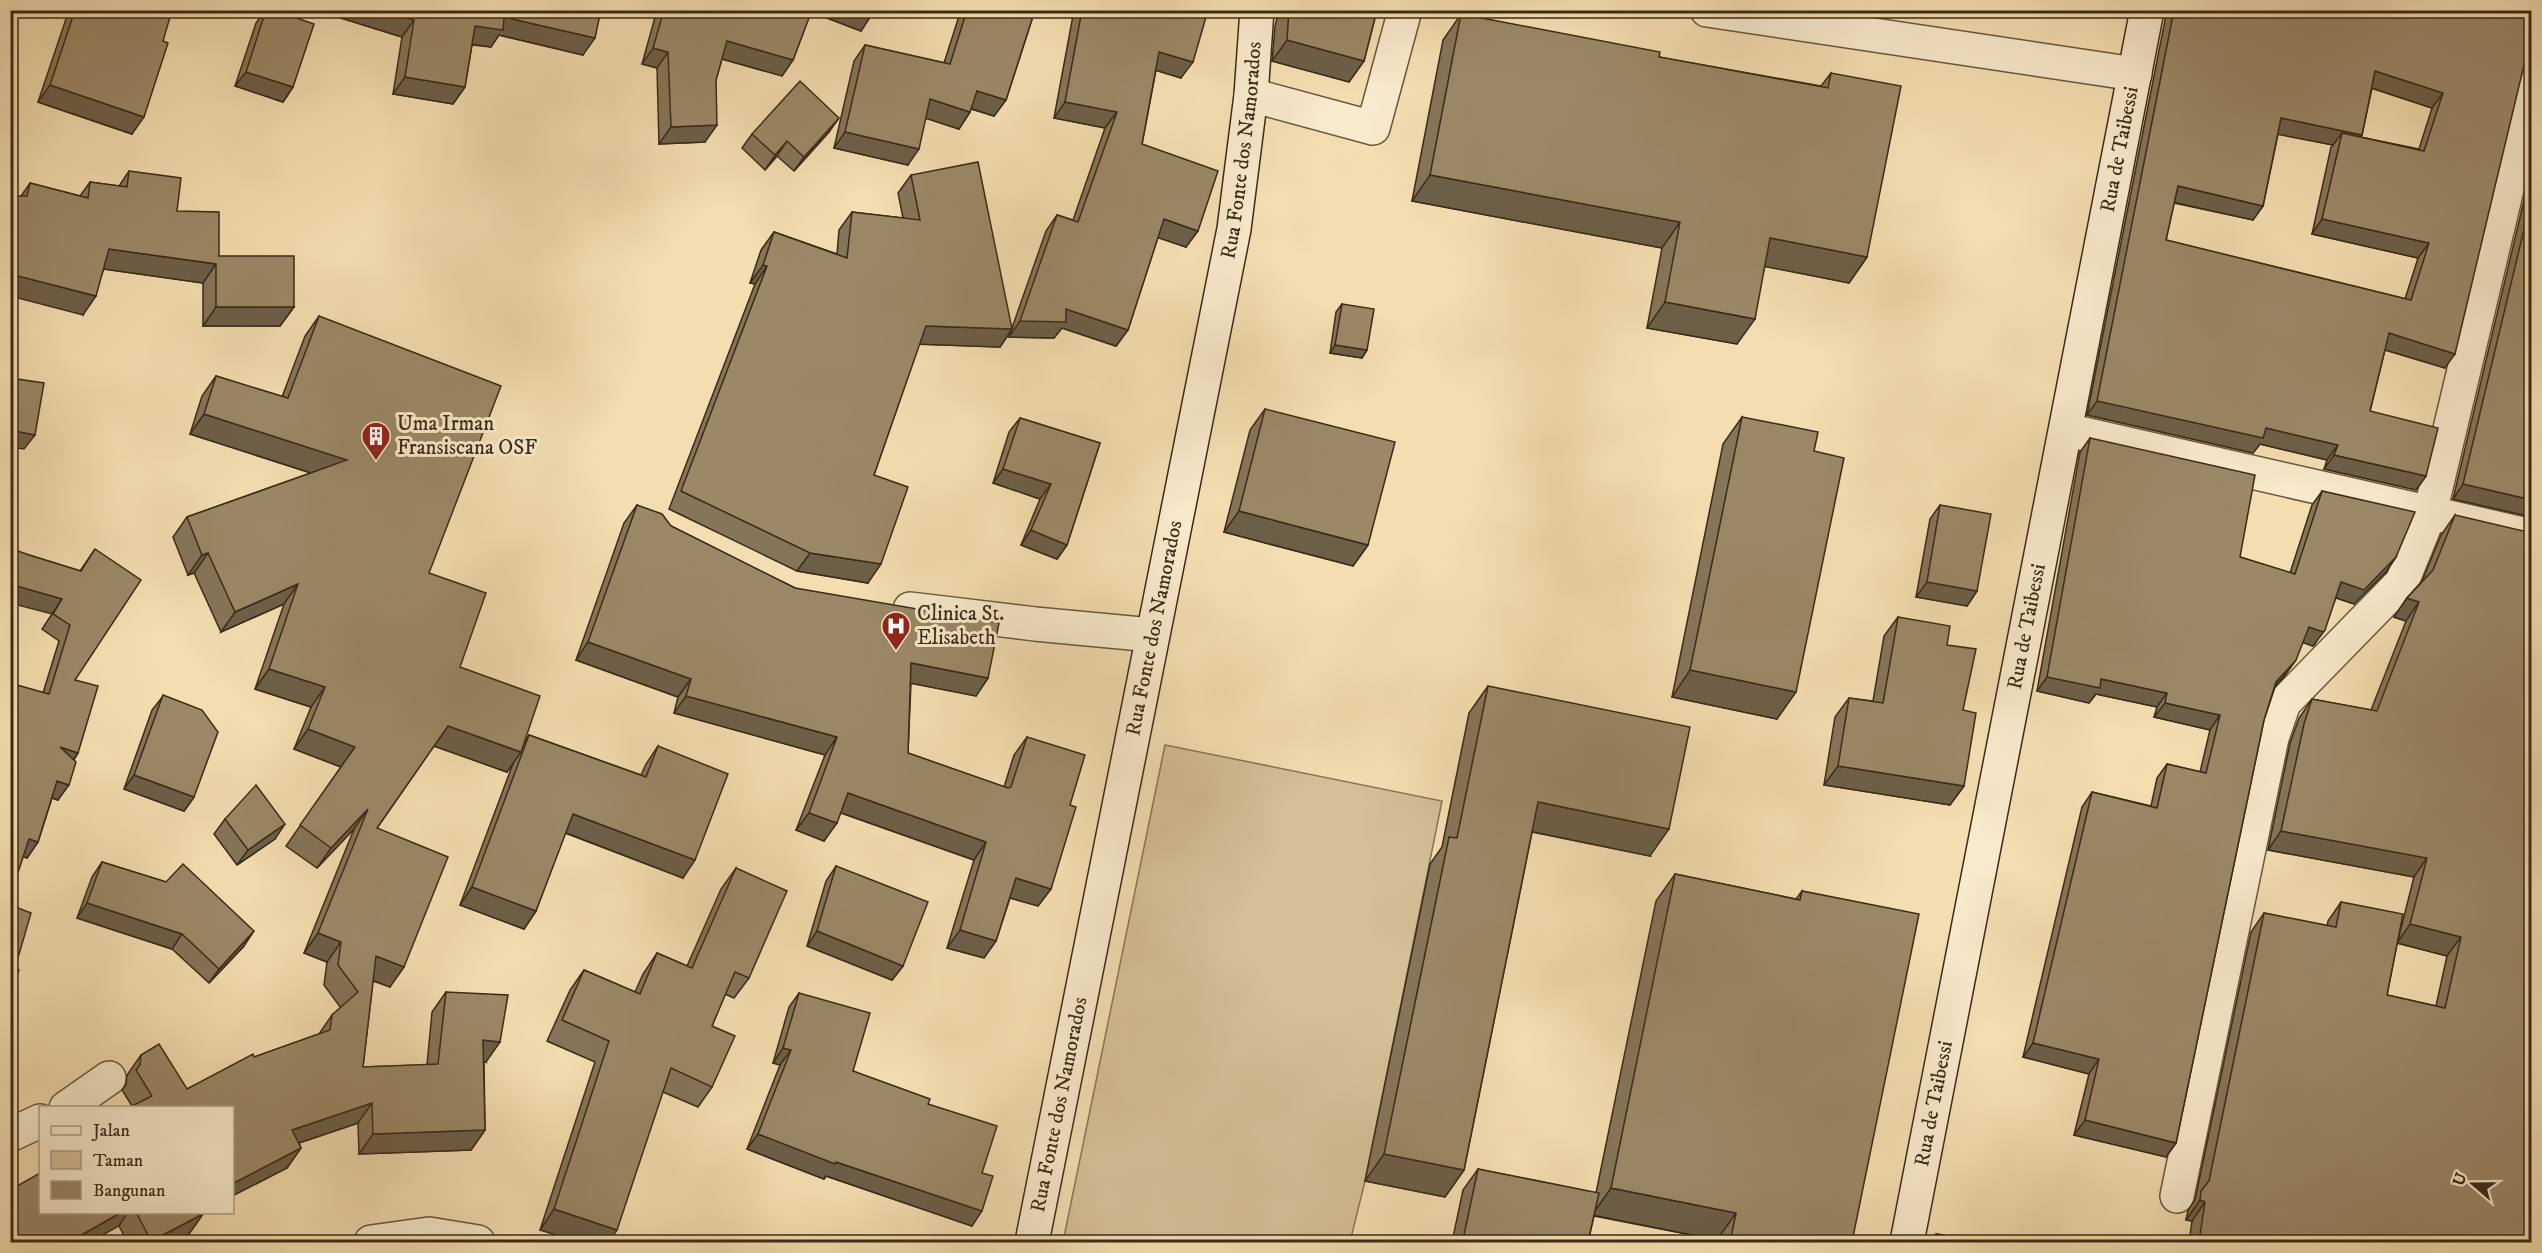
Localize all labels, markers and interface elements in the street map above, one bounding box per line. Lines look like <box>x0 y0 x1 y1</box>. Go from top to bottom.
street label: Rua Fonte dos Namorados <box>1215 41 1268 261</box>
street label: Rua de Taibessi <box>2095 84 2145 215</box>
place label: Uma Irman Fransiscana OSF <box>397 411 537 461</box>
building icon: Uma Irman Fransiscana OSF <box>360 420 392 462</box>
street label: Rua Fonte dos Namorados <box>1120 518 1189 738</box>
street label: Rua de Taibessi <box>2002 561 2052 692</box>
place label: Clinica St. Elisabeth <box>917 601 1004 651</box>
hospital icon: Clinica St. Elisabeth <box>880 610 912 652</box>
street label: Rua Fonte dos Namorados <box>1025 995 1094 1215</box>
street label: Rua de Taibessi <box>1909 1038 1959 1169</box>
legend <box>39 1106 234 1214</box>
text: Jalan <box>91 1120 131 1142</box>
text: Taman <box>93 1150 144 1172</box>
north arrow <box>2443 1154 2503 1214</box>
text: U <box>2448 1169 2472 1188</box>
text: Bangunan <box>93 1180 166 1202</box>

